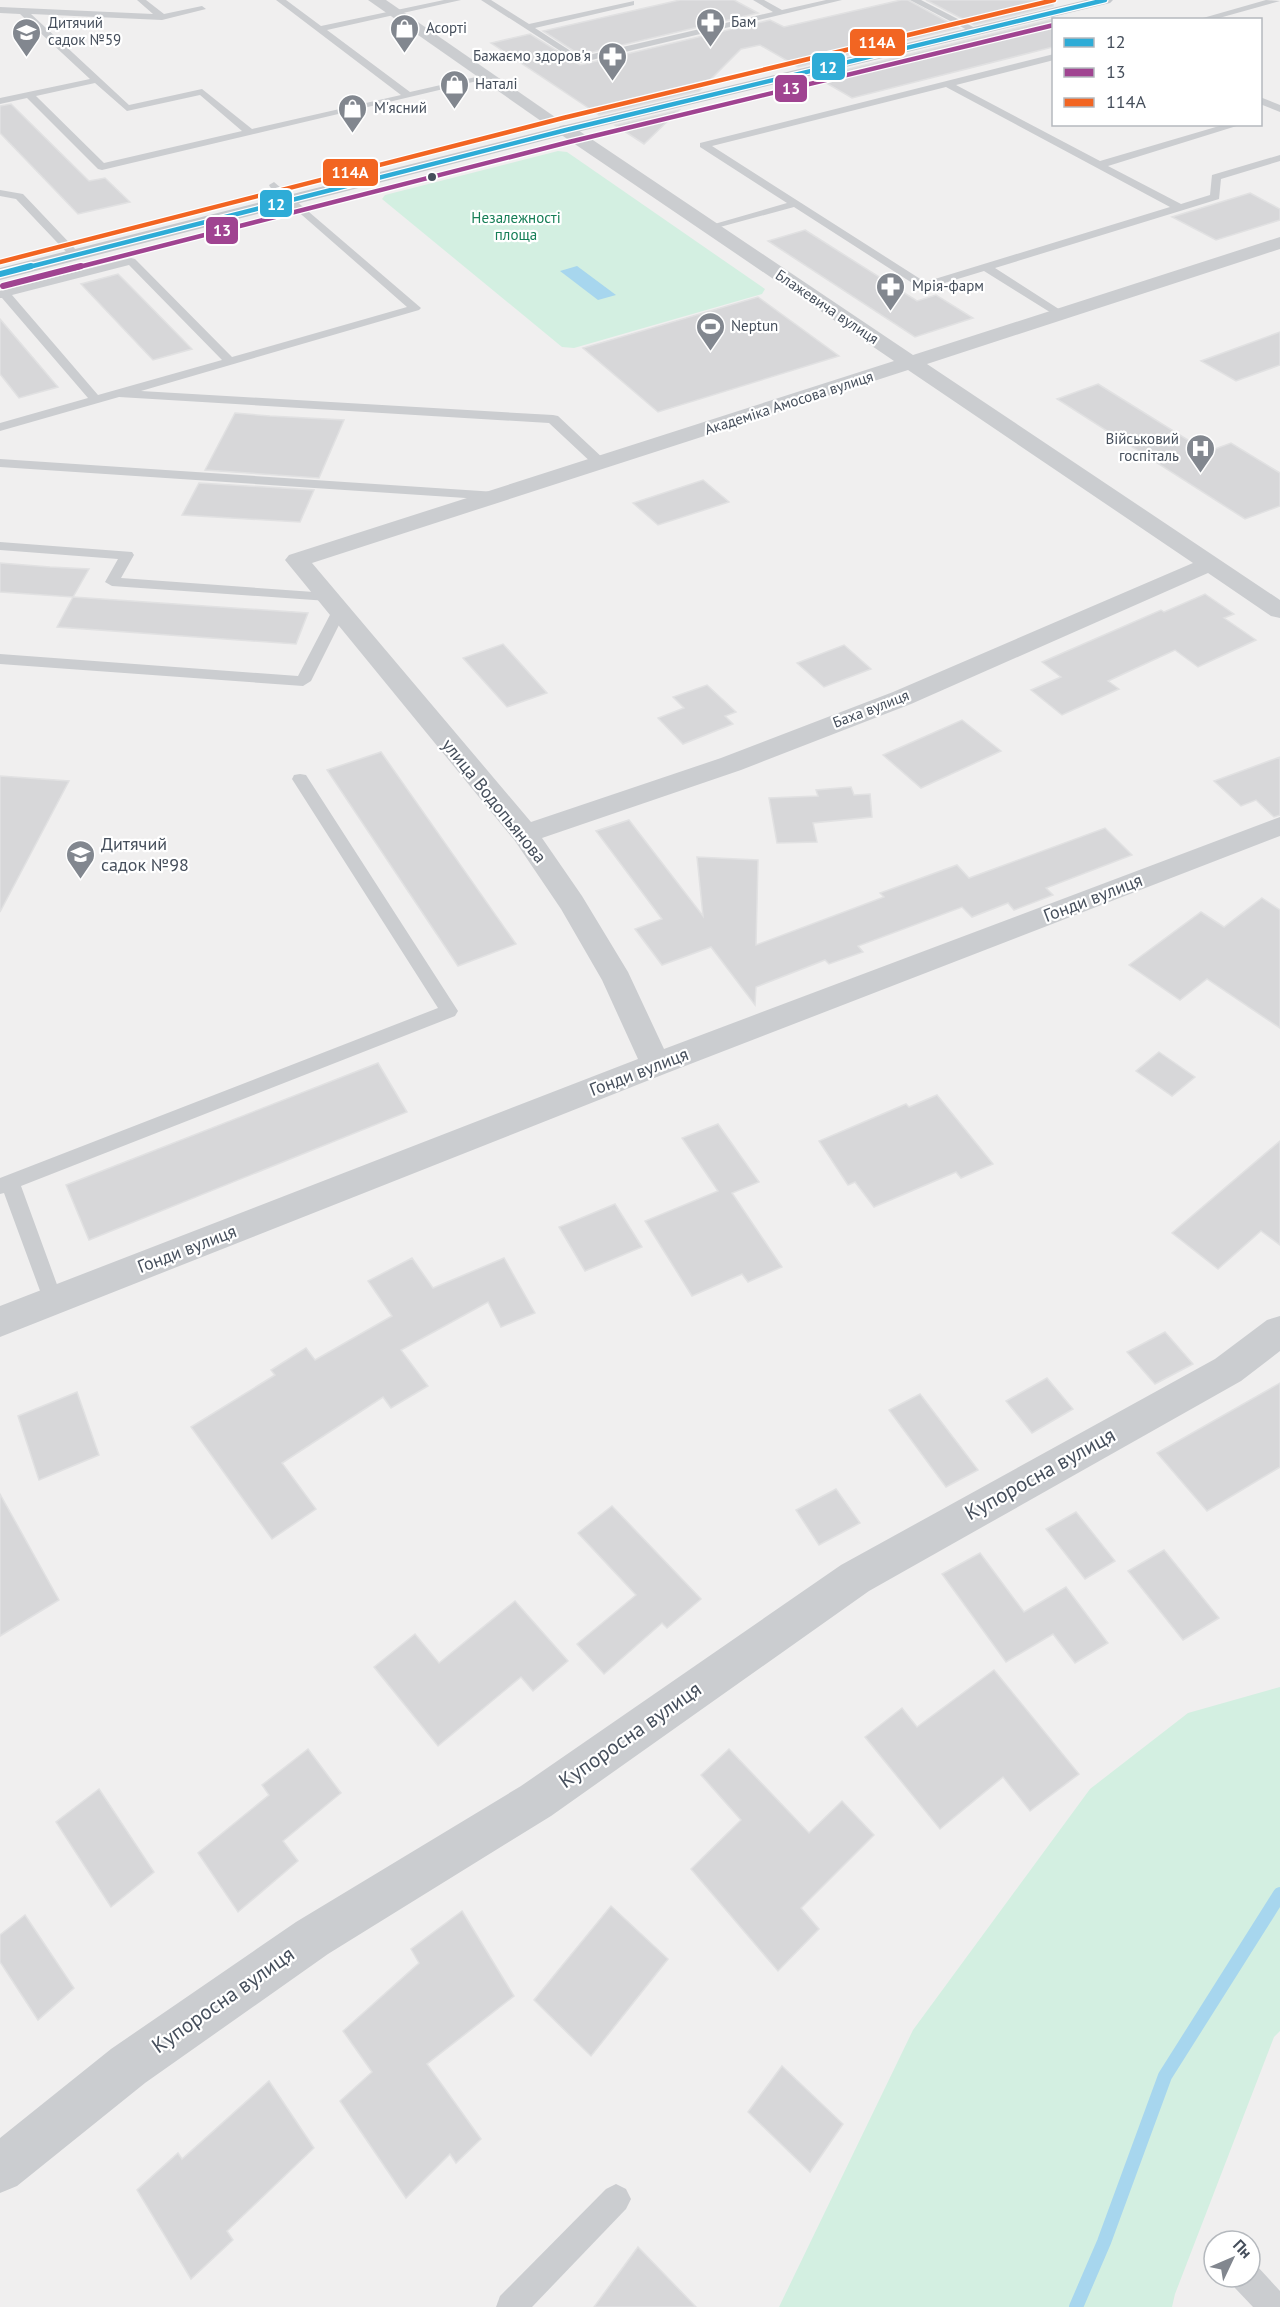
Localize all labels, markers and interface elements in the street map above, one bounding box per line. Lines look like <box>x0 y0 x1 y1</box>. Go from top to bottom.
pharmacy icon: Бам <box>694 6 726 48</box>
shop icon: Асорті <box>389 12 421 54</box>
place label: Бам <box>731 12 756 31</box>
place label: Дитячий садок №59 <box>48 13 121 49</box>
school or university icon: Дитячий садок №59 <box>11 16 43 58</box>
place label: Асорті <box>426 18 467 37</box>
legend <box>1052 18 1262 126</box>
line badge: 114А <box>849 28 906 57</box>
text: 12 <box>1106 30 1126 53</box>
text: 114А <box>859 32 896 52</box>
pharmacy icon: Бажаємо здоров'я <box>596 40 628 82</box>
place label: Бажаємо здоров'я <box>473 46 591 65</box>
line badge: 12 <box>811 52 846 81</box>
text: 12 <box>819 57 837 77</box>
text: 13 <box>1106 60 1126 83</box>
shop icon: Наталі <box>438 68 470 110</box>
place label: Наталі <box>475 74 518 93</box>
line badge: 13 <box>774 74 808 103</box>
text: 13 <box>782 78 800 98</box>
text: 114А <box>1106 90 1146 113</box>
shop icon: М'ясний <box>337 92 369 134</box>
place label: М'ясний <box>374 98 427 117</box>
line badge: 114А <box>322 158 379 187</box>
text: 114А <box>332 162 369 182</box>
unlabelled marker <box>426 171 438 183</box>
line badge: 12 <box>259 189 293 218</box>
text: 12 <box>267 194 285 214</box>
park label: Незалежності площа <box>471 208 561 244</box>
line badge: 13 <box>205 216 239 245</box>
text: 13 <box>213 220 231 240</box>
street label: Блажевича вулиця <box>772 265 883 348</box>
pharmacy icon: Мрія-фарм <box>875 270 907 312</box>
place label: Мрія-фарм <box>912 276 984 295</box>
sports icon: Neptun <box>694 310 726 352</box>
place label: Neptun <box>731 316 778 335</box>
street label: Академіка Амосова вулиця <box>702 366 876 439</box>
place label: Військовий госпіталь <box>1105 429 1179 465</box>
hospital icon: Військовий госпіталь <box>1184 432 1216 474</box>
street label: Баха вулиця <box>830 685 912 732</box>
street label: улица Водопьянова <box>437 734 552 868</box>
place label: Дитячий садок №98 <box>101 832 189 876</box>
school or university icon: Дитячий садок №98 <box>64 838 96 880</box>
street label: Гонди вулиця <box>1040 868 1146 927</box>
street label: Гонди вулиця <box>586 1042 692 1101</box>
street label: Гонди вулиця <box>134 1219 240 1278</box>
street label: Купоросна вулиця <box>960 1421 1120 1526</box>
street label: Купоросна вулиця <box>553 1675 706 1794</box>
street label: Купоросна вулиця <box>146 1940 299 2059</box>
north arrow <box>1202 2229 1262 2289</box>
text: Пн <box>1229 2235 1257 2262</box>

